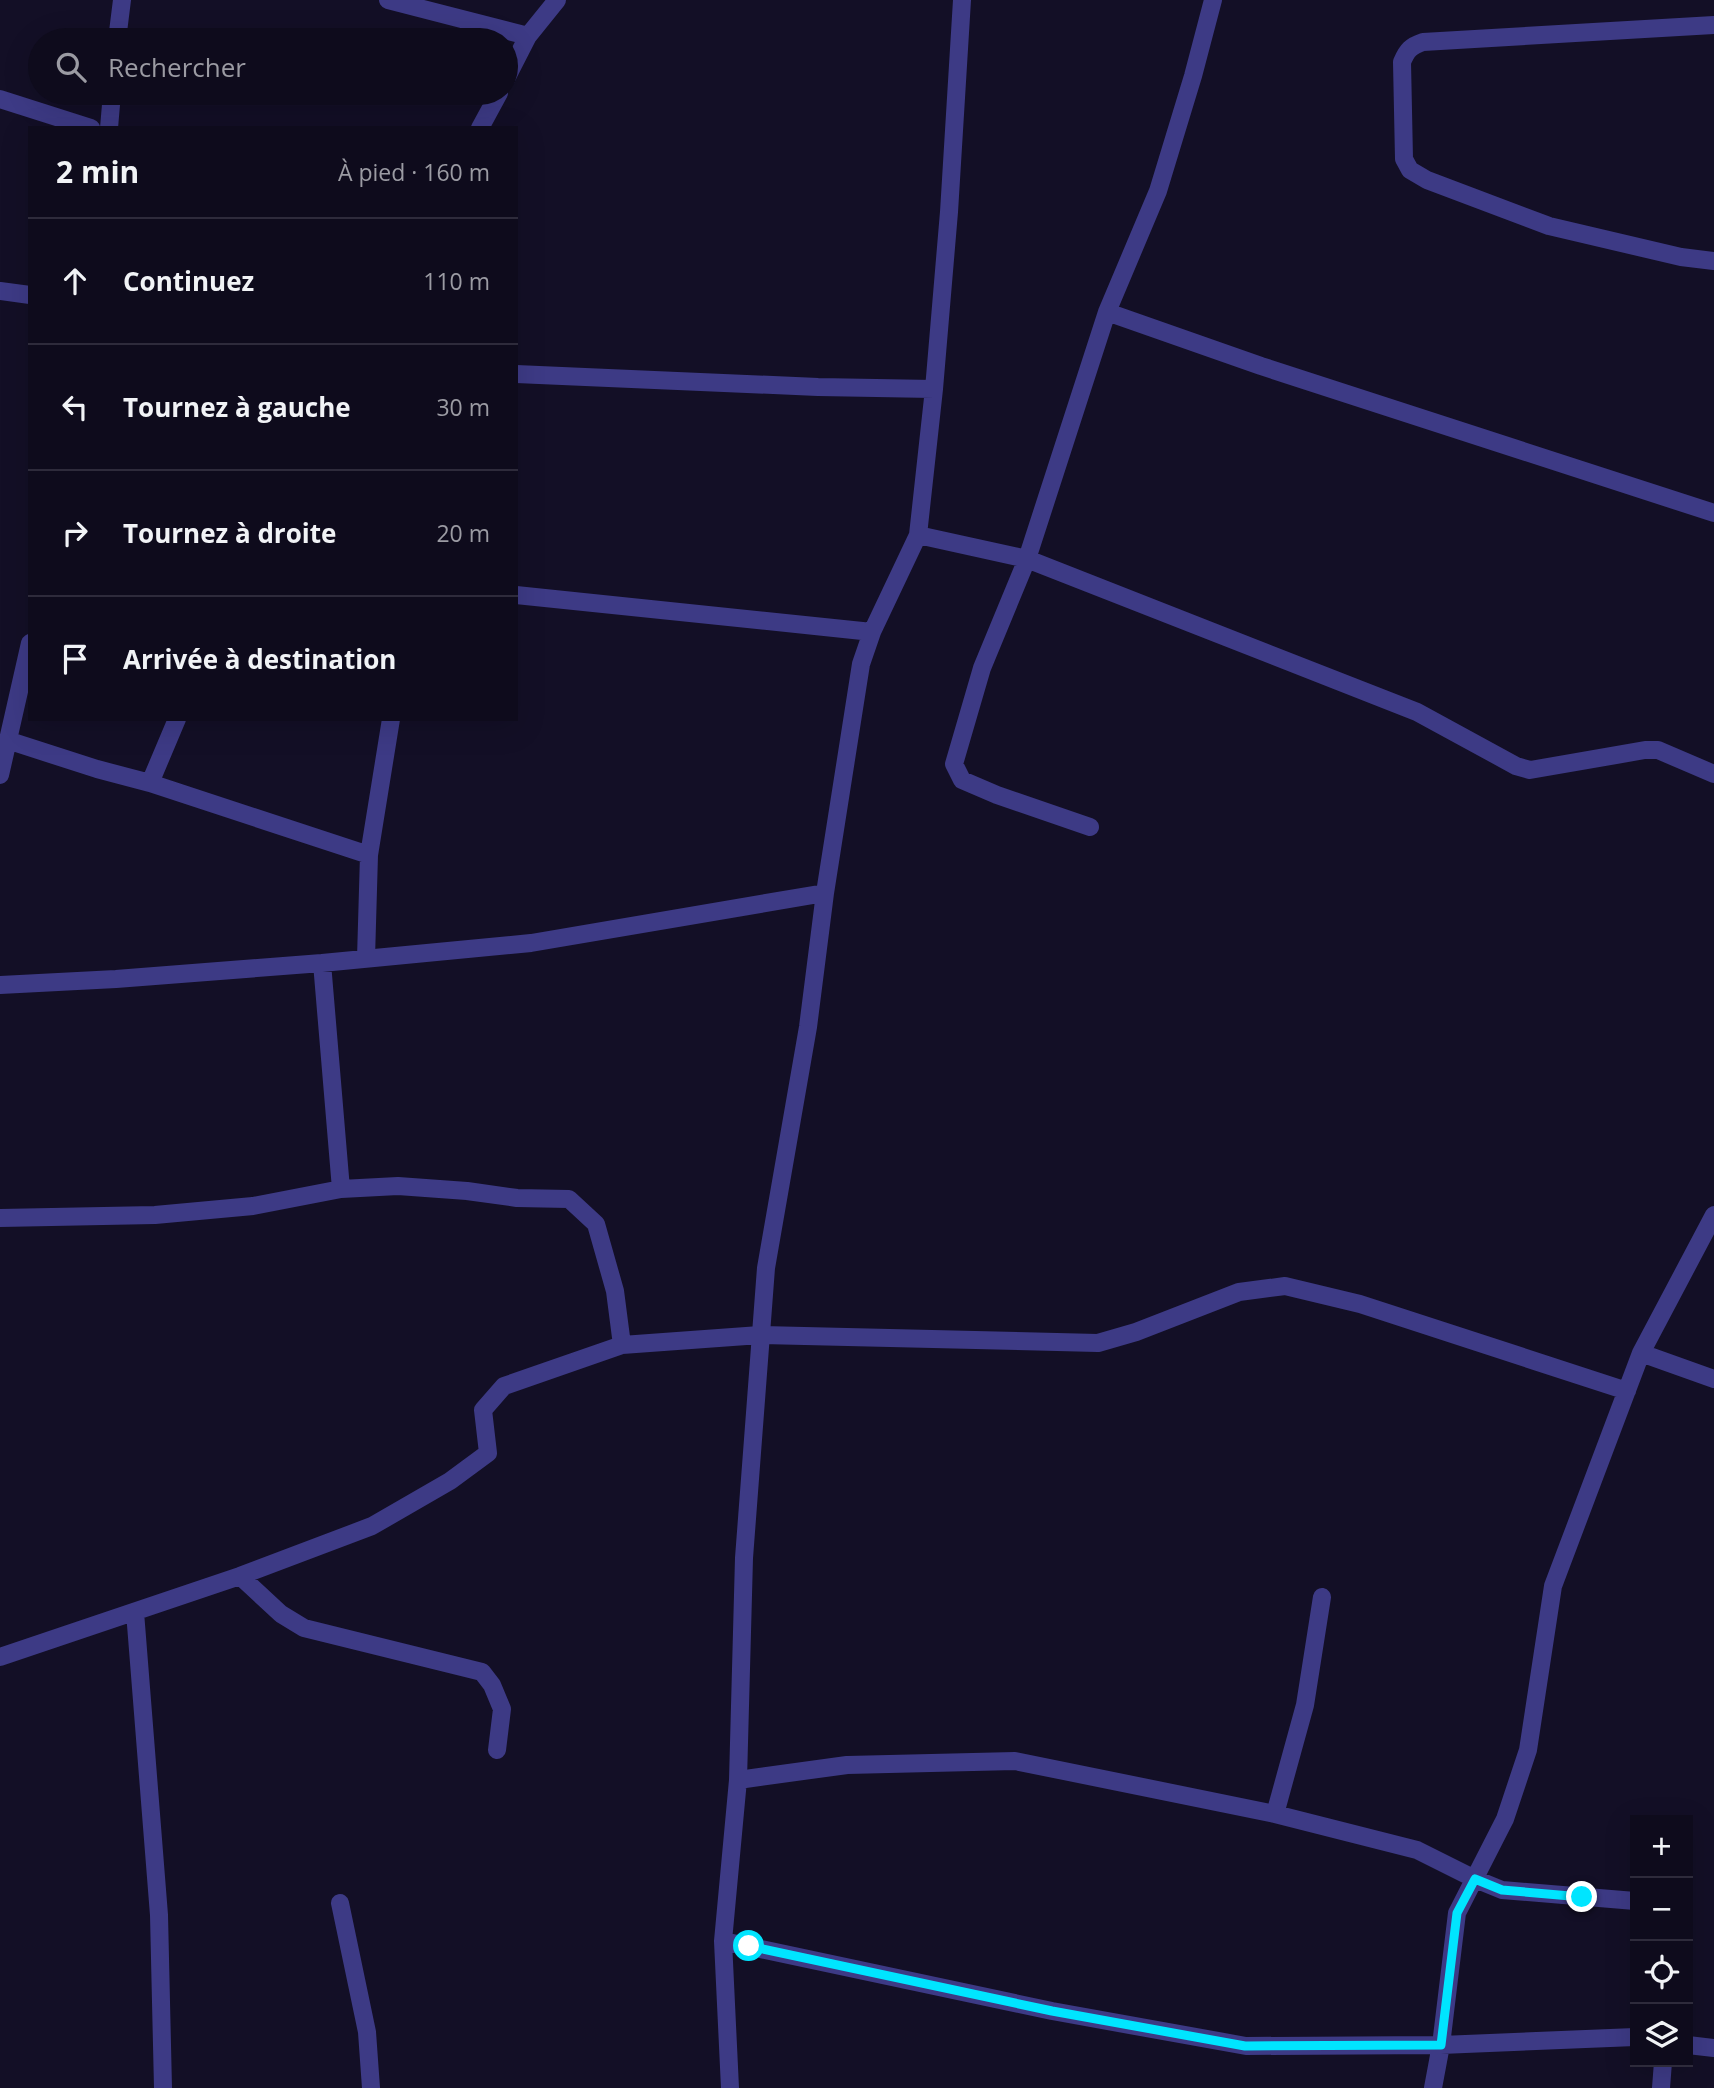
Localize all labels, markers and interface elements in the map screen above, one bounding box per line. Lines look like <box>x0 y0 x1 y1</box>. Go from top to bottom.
search box <box>28 28 518 105</box>
icon: search <box>52 48 90 86</box>
text: Rechercher <box>108 49 246 85</box>
text: 2 min <box>56 151 139 192</box>
text: À pied · 160 m <box>338 156 490 188</box>
icon: ahead <box>56 262 94 300</box>
text: Continuez <box>123 263 254 299</box>
text: 110 m <box>423 265 490 297</box>
icon: left <box>56 388 94 426</box>
text: Tournez à gauche <box>123 389 351 425</box>
text: 30 m <box>436 391 490 423</box>
icon: right <box>56 514 94 552</box>
text: Tournez à droite <box>123 515 336 551</box>
text: 20 m <box>436 517 490 549</box>
icon: arrive <box>56 640 94 678</box>
text: Arrivée à destination <box>123 641 396 677</box>
map controls <box>1630 1815 1693 2067</box>
button: + <box>1630 1815 1693 1878</box>
button: − <box>1630 1878 1693 1941</box>
route end <box>1566 1881 1597 1912</box>
route start <box>733 1930 764 1961</box>
button: locate <box>1630 1941 1693 2004</box>
button: layers <box>1630 2004 1693 2067</box>

